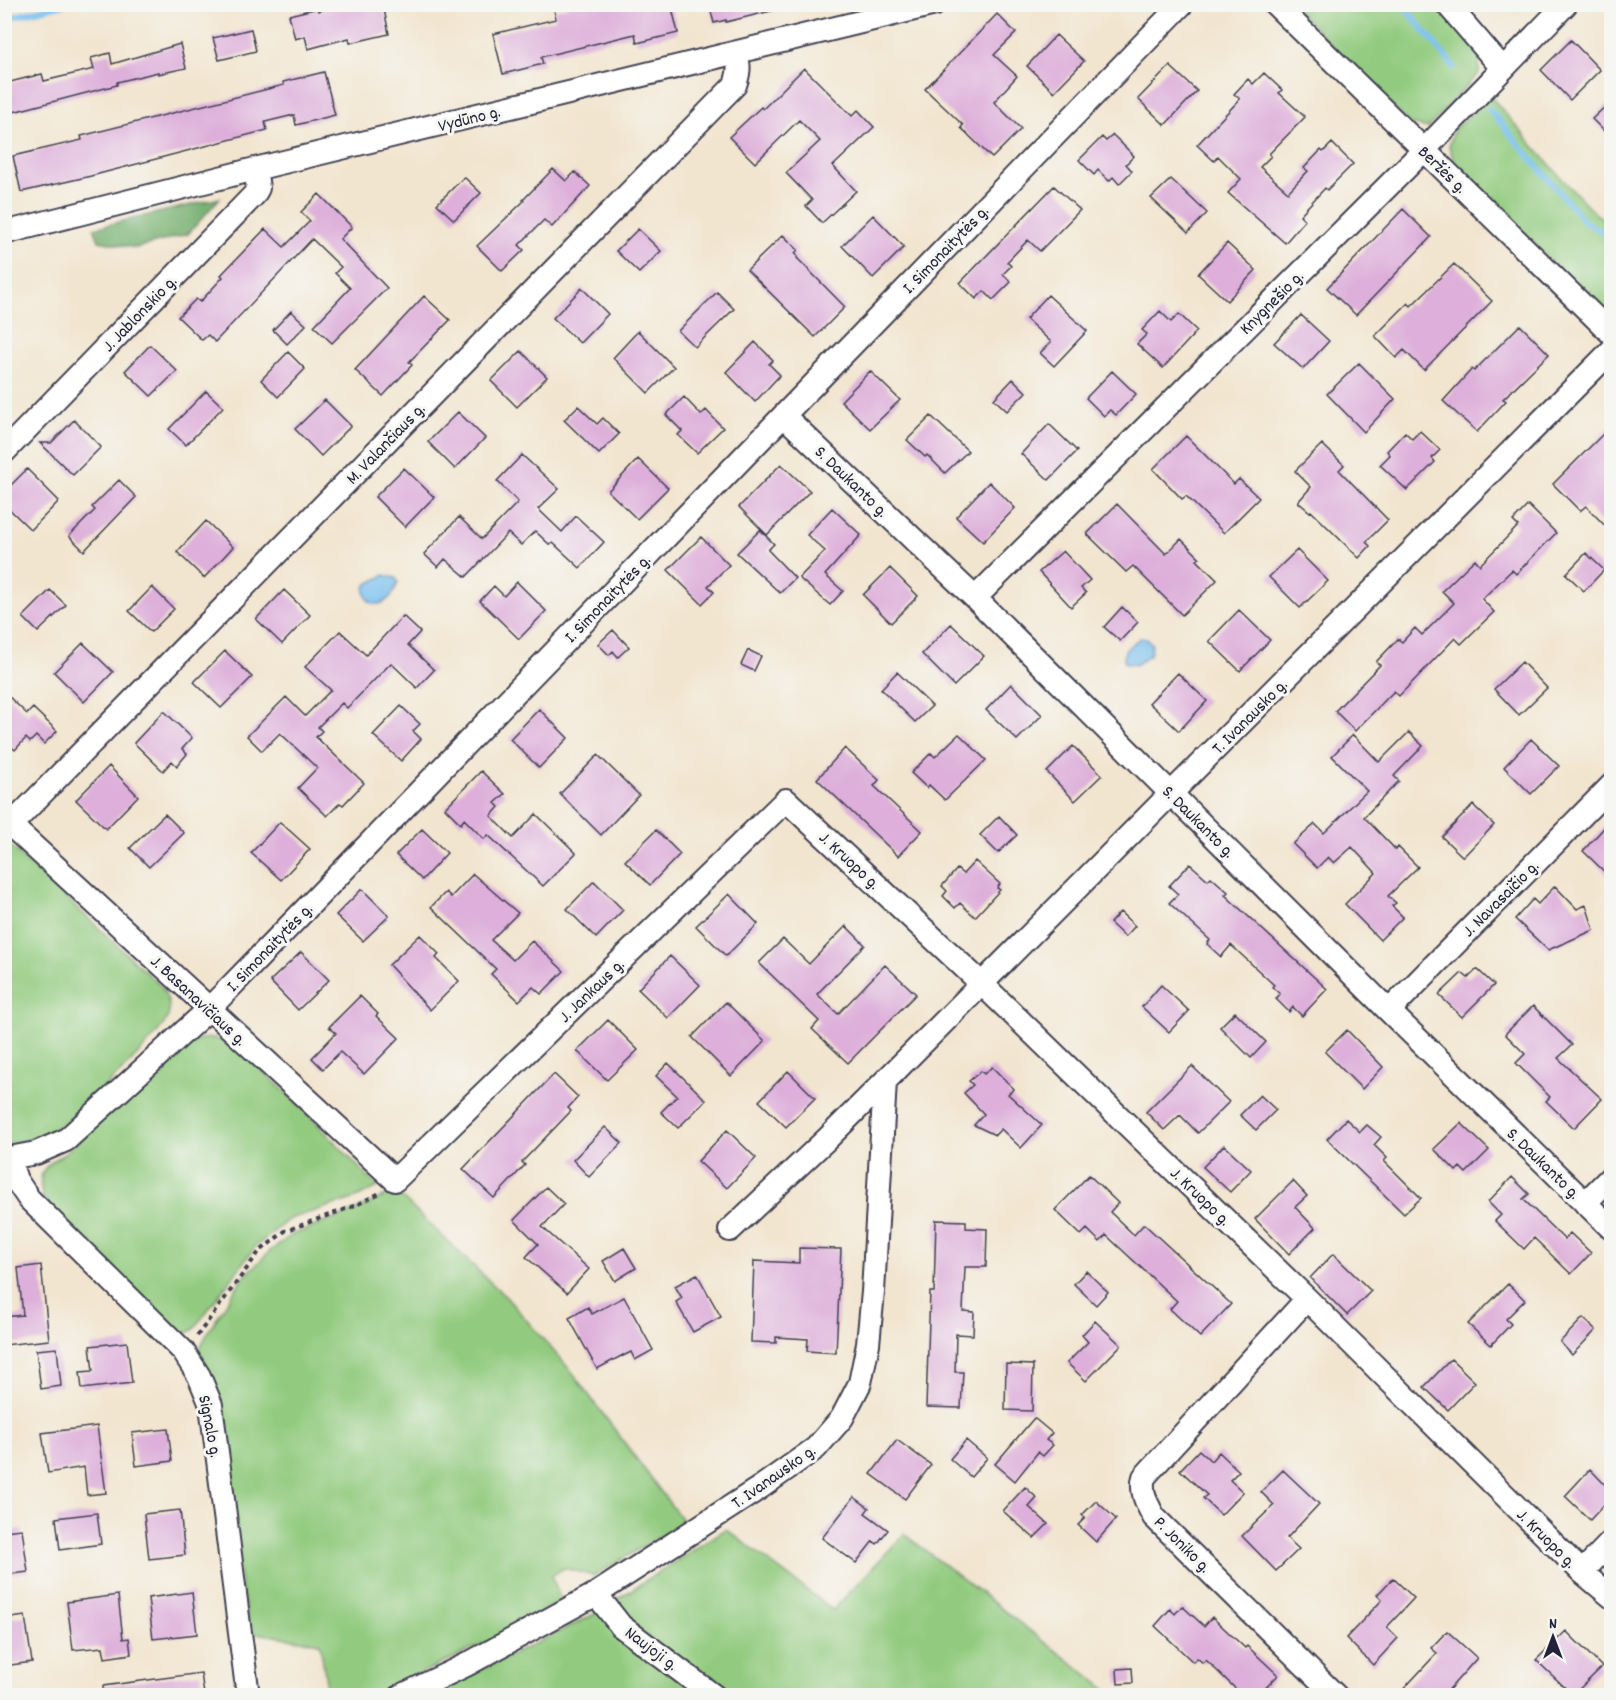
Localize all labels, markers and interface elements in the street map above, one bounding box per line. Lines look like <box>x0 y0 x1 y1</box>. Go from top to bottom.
street label: Vydūno g. <box>436 101 503 140</box>
street label: Beržės g. <box>1411 141 1471 201</box>
street label: I. Simonaitytės g. <box>898 201 996 301</box>
street label: Knygnešio g. <box>1235 266 1311 342</box>
street label: J. Jablonskio g. <box>98 271 184 359</box>
street label: M. Valančiaus g. <box>341 398 432 491</box>
street label: S. Daukanto g. <box>808 441 893 525</box>
street label: I. Simonaitytės g. <box>560 550 658 650</box>
street label: T. Ivanausko g. <box>1207 674 1294 761</box>
street label: S. Daukanto g. <box>1155 781 1239 865</box>
street label: J. Kruopo g. <box>812 827 885 897</box>
street label: J. Navasaičio g. <box>1458 856 1546 944</box>
street label: I. Simonaitytės g. <box>222 899 320 999</box>
street label: J. Basanavičiaus g. <box>144 951 251 1053</box>
street label: J. Jankaus g. <box>554 954 631 1030</box>
street label: S. Daukanto g. <box>1500 1123 1585 1207</box>
street label: J. Kruopo g. <box>1163 1163 1235 1233</box>
street label: Signalo g. <box>190 1393 227 1460</box>
street label: T. Ivanausko g. <box>727 1440 822 1516</box>
street label: J. Kruopo g. <box>1510 1504 1581 1575</box>
street label: P. Joniko g. <box>1147 1512 1215 1580</box>
north arrow <box>1523 1607 1583 1667</box>
text: N <box>1549 1613 1557 1636</box>
street label: Naujoji g. <box>619 1622 682 1678</box>

